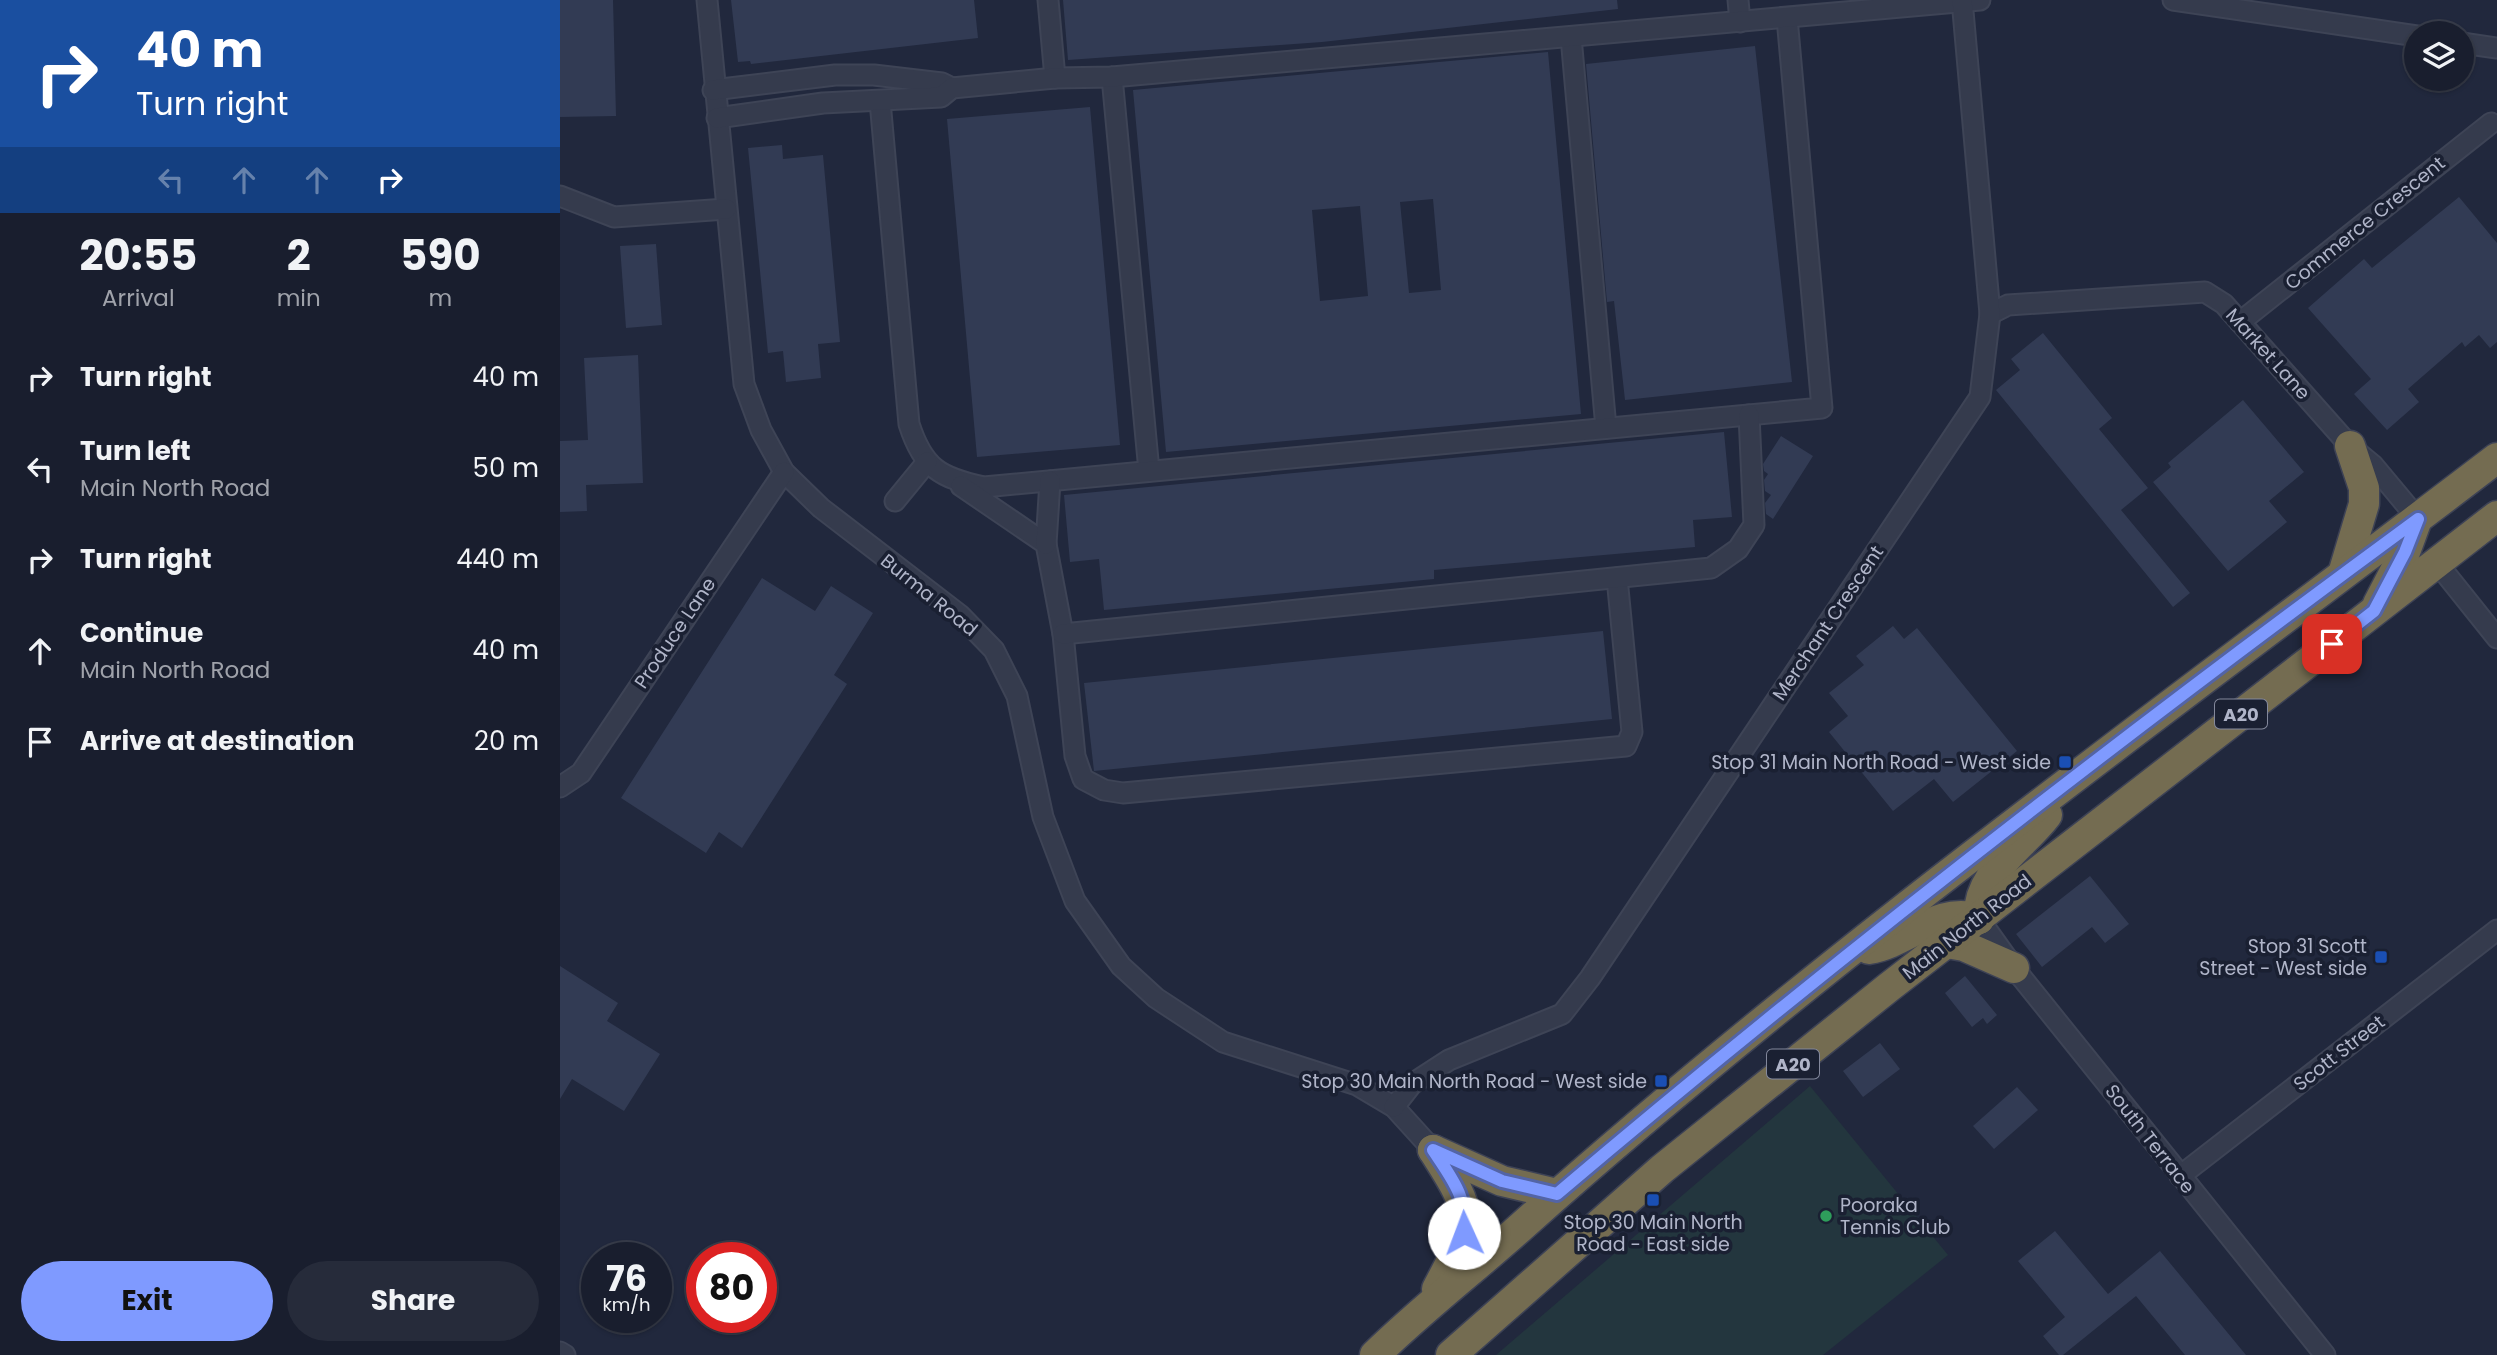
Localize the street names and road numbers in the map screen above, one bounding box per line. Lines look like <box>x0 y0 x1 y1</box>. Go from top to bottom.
street label: Commerce Crescent <box>2279 150 2451 296</box>
street label: Market Lane <box>2220 302 2316 406</box>
street label: Merchant Crescent <box>1766 540 1890 706</box>
street label: Burma Road <box>875 547 983 643</box>
street label: Produce Lane <box>628 572 722 694</box>
road number: A20 <box>2215 700 2267 728</box>
street label: Main North Road <box>1897 868 2037 986</box>
street label: Scott Street <box>2288 1009 2390 1097</box>
road number: A20 <box>1767 1050 1819 1078</box>
street label: South Terrace <box>2099 1079 2201 1199</box>

